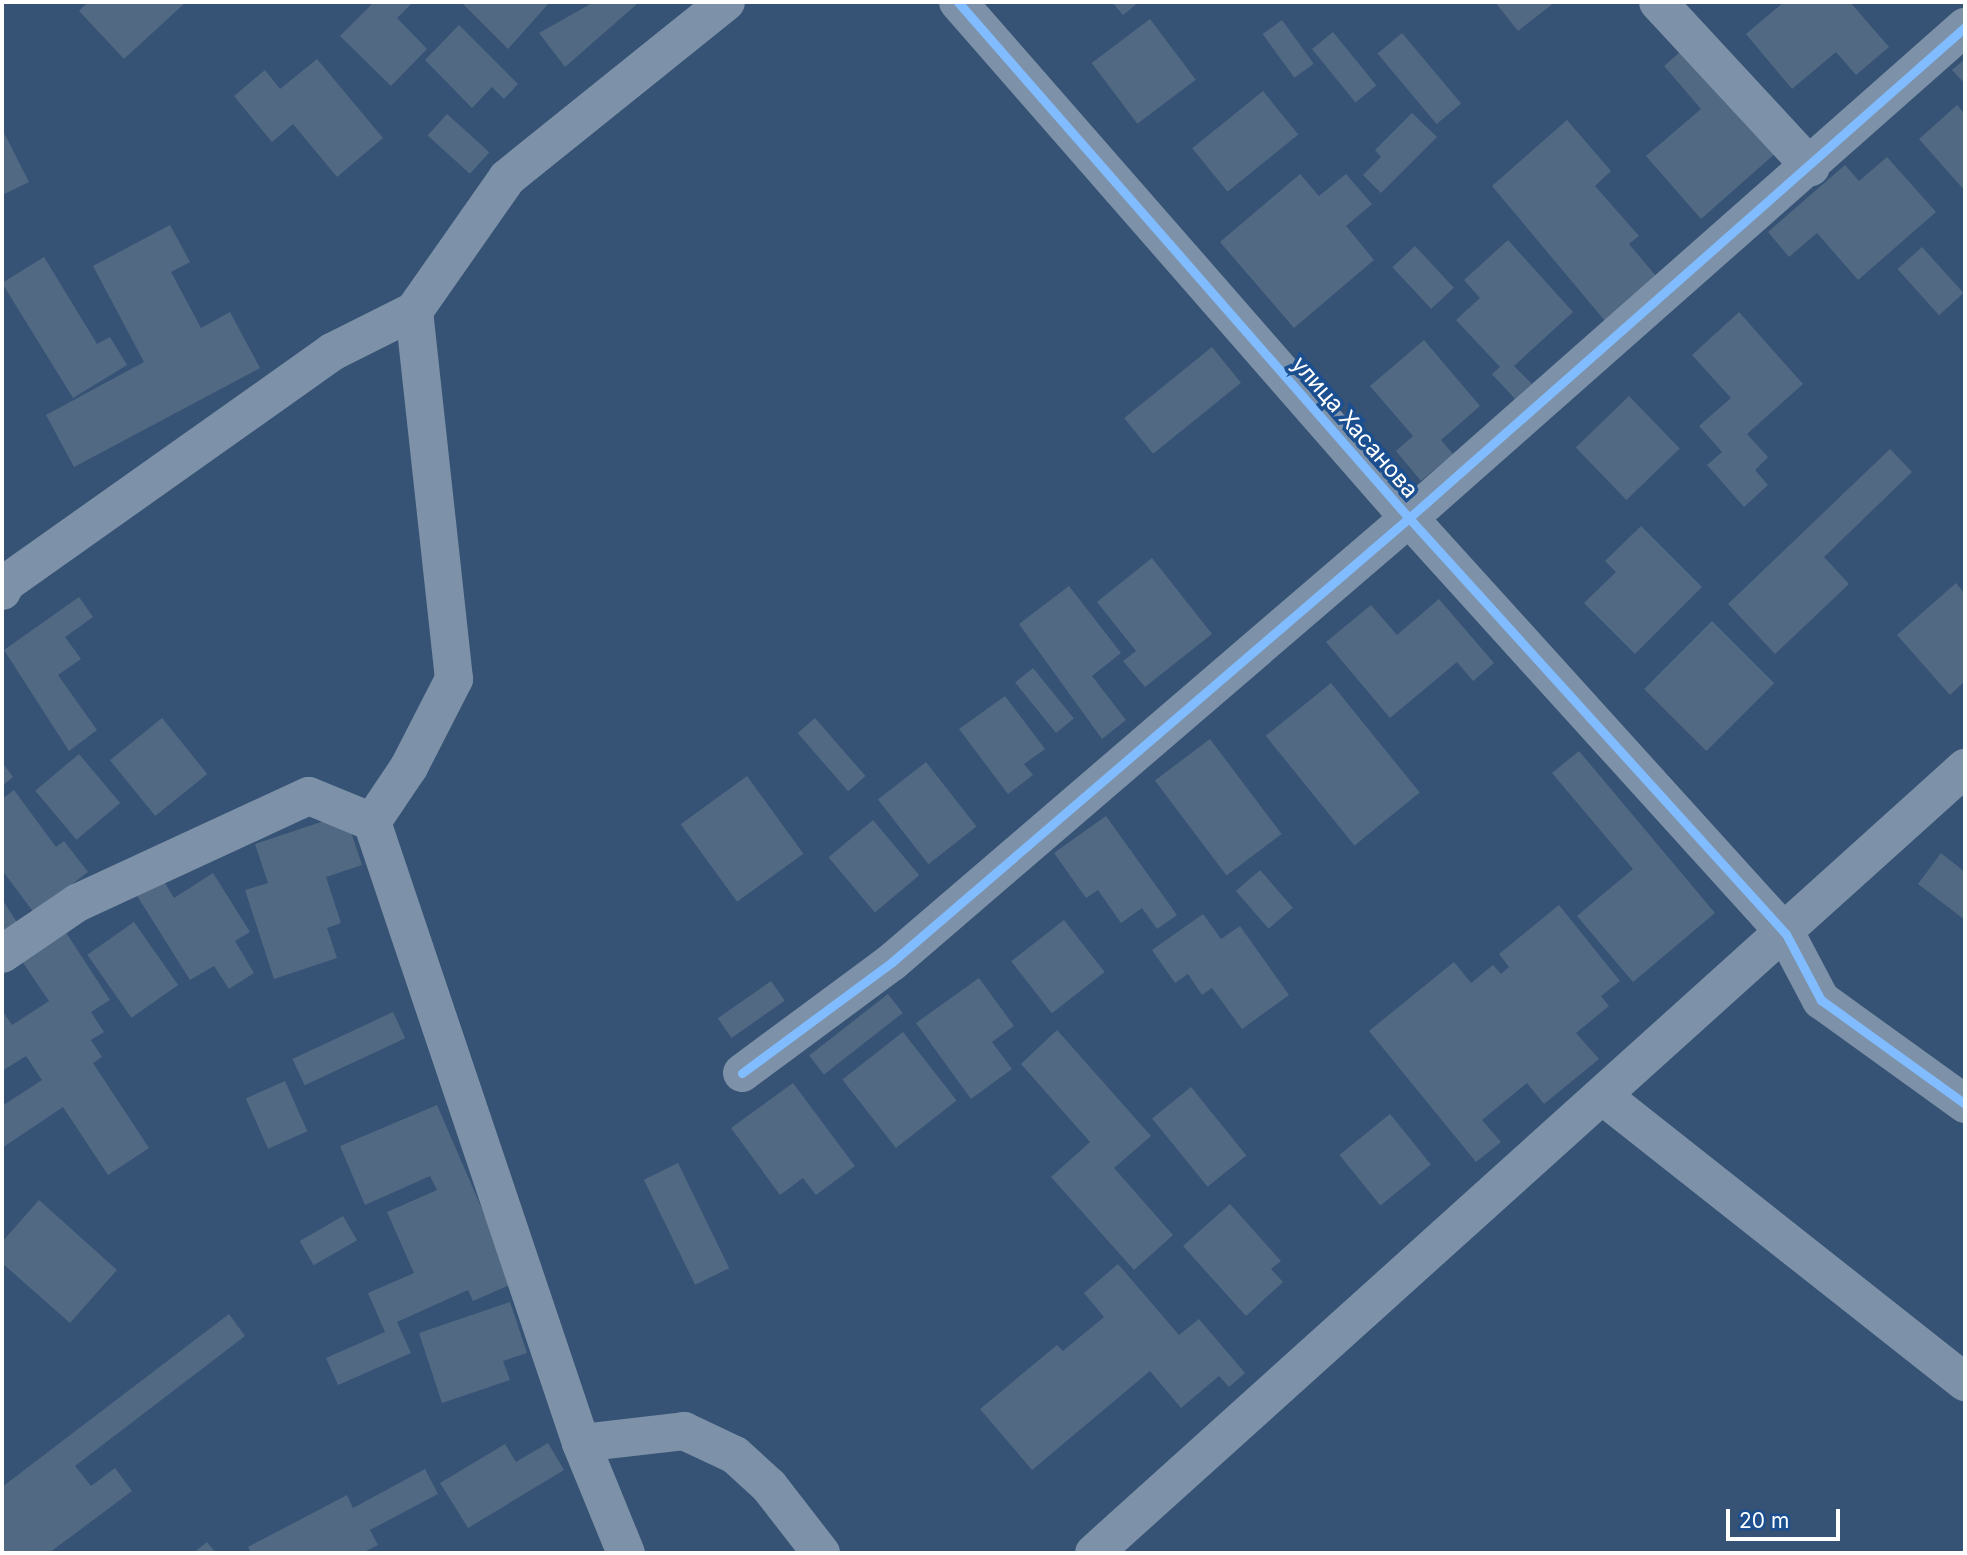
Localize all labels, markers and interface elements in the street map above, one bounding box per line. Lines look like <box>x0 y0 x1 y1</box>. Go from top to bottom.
street label: улица Хасанова <box>1286 351 1424 503</box>
scale bar <box>1729 1496 1843 1540</box>
text: 20 m <box>1739 1508 1789 1533</box>

